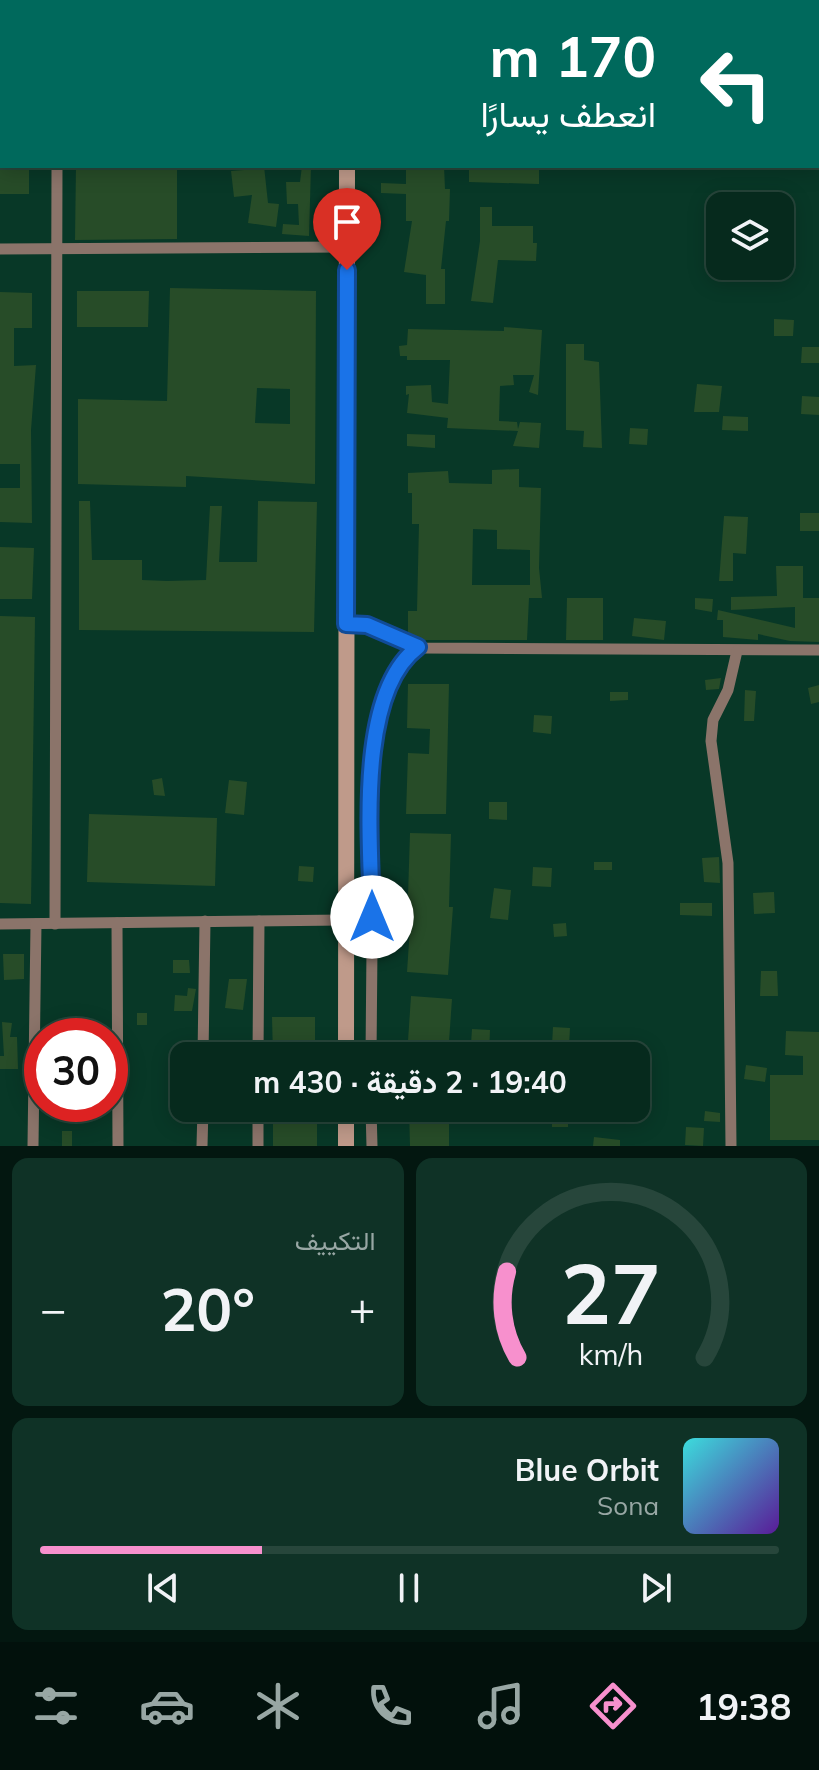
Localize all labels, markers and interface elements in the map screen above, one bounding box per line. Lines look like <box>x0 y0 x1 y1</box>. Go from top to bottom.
text: 170 m <box>489 21 656 91</box>
icon: left <box>684 32 788 136</box>
text: انعطف يسارًا <box>480 91 656 136</box>
pin <box>313 188 381 270</box>
map controls <box>706 192 794 280</box>
button: layers <box>706 192 794 280</box>
icon: arrive <box>325 200 369 244</box>
position arrow <box>330 875 414 959</box>
speed limit sign: 30 <box>24 1018 128 1122</box>
text: 19:40 · 2 دقيقة · 430 m <box>253 1063 567 1101</box>
text: التكييف <box>295 1224 376 1257</box>
text: 27 <box>561 1240 661 1345</box>
text: 20° <box>160 1271 255 1346</box>
text: − <box>40 1281 66 1336</box>
text: + <box>349 1281 376 1336</box>
text: km/h <box>579 1336 644 1372</box>
text: Blue Orbit <box>515 1451 659 1489</box>
text: Sona <box>597 1489 659 1522</box>
icon: previous <box>141 1566 185 1610</box>
icon: pause <box>387 1566 431 1610</box>
icon: next <box>634 1566 678 1610</box>
icon: filters <box>28 1678 84 1734</box>
icon: car <box>139 1678 195 1734</box>
icon: climate <box>250 1678 306 1734</box>
icon: phone <box>362 1678 418 1734</box>
icon: music <box>473 1678 529 1734</box>
icon: directions <box>585 1678 641 1734</box>
text: 19:38 <box>696 1684 791 1729</box>

